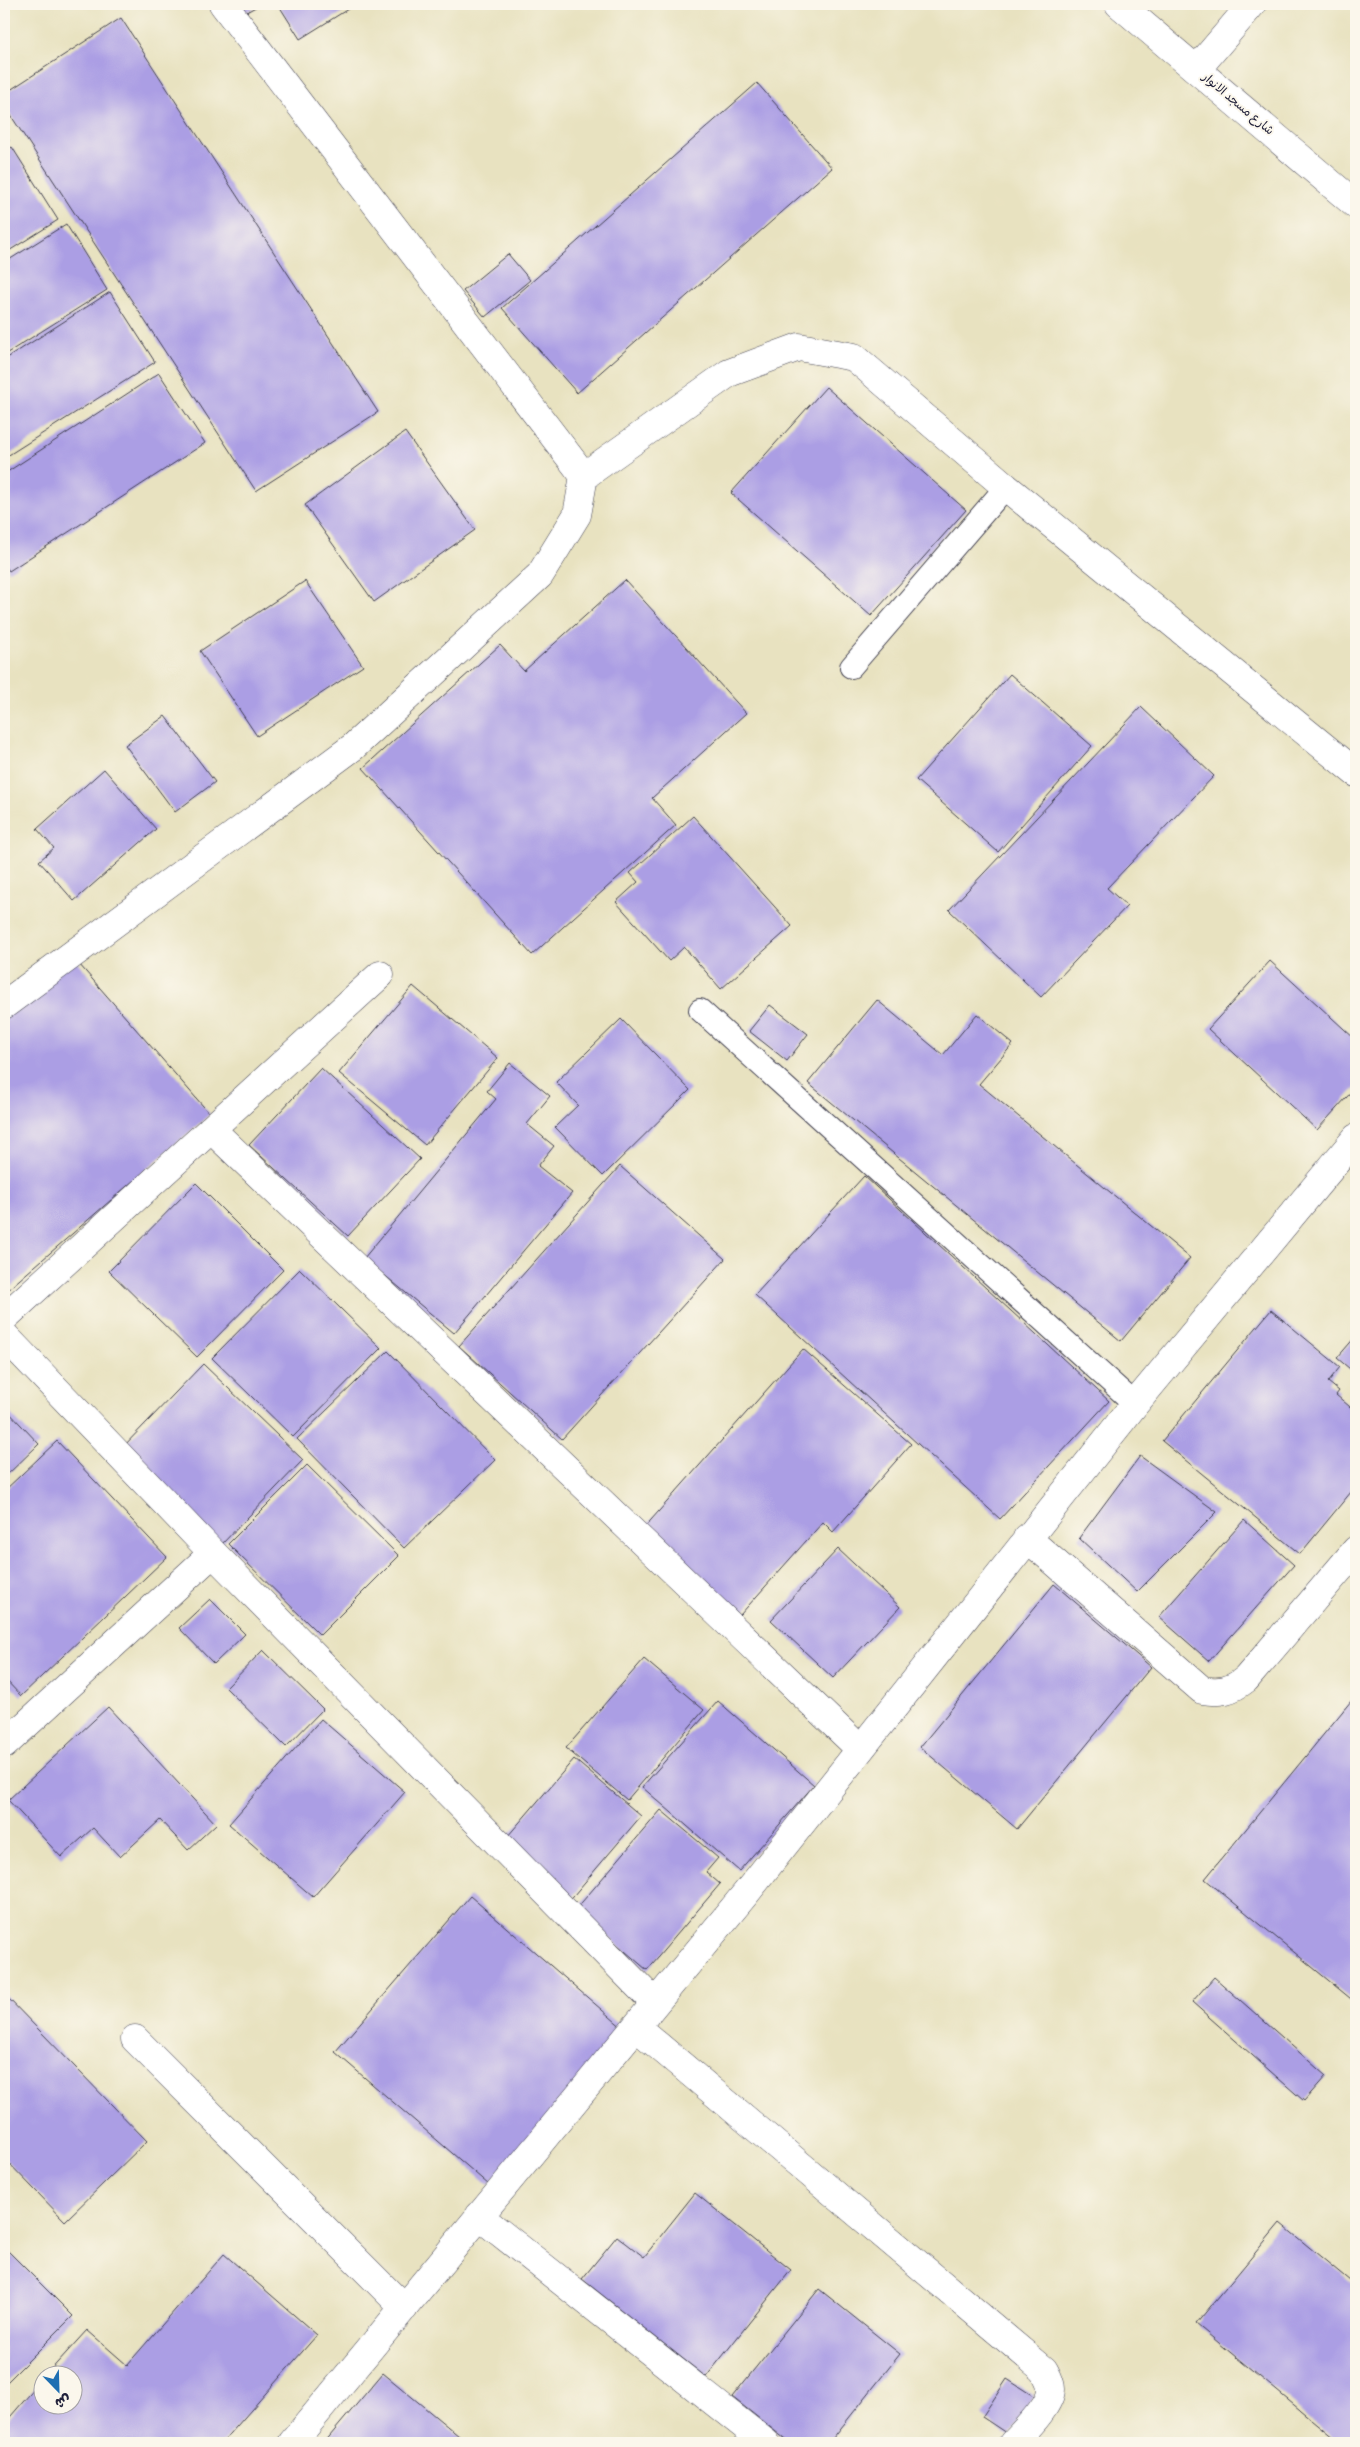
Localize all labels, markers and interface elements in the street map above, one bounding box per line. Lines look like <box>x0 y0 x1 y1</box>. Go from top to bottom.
street label: شارع مسجد الانوار <box>1198 69 1277 139</box>
north arrow <box>32 2364 82 2414</box>
text: ش <box>52 2391 73 2412</box>

